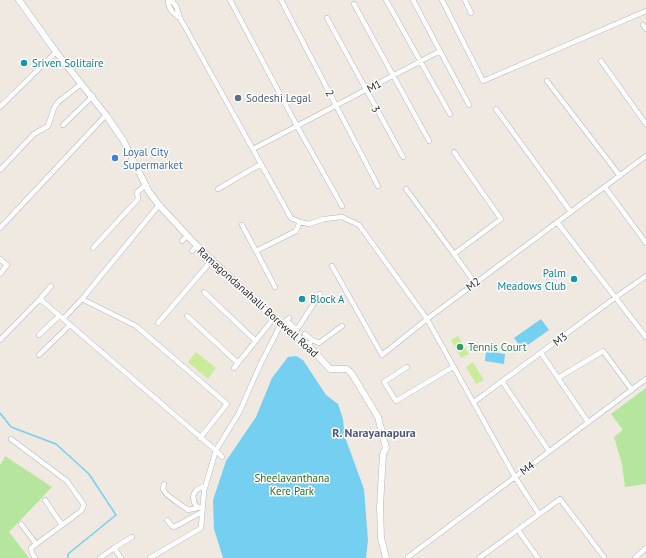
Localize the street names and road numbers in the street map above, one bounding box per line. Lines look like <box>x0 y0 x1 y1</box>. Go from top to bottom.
street label: M1 <box>364 76 384 96</box>
street label: 2 <box>322 87 338 99</box>
street label: 3 <box>368 103 384 115</box>
street label: Ramagondanahalli Borewell Road <box>194 244 322 360</box>
street label: M2 <box>463 274 483 294</box>
street label: M3 <box>550 329 570 349</box>
street label: M4 <box>517 458 537 478</box>

